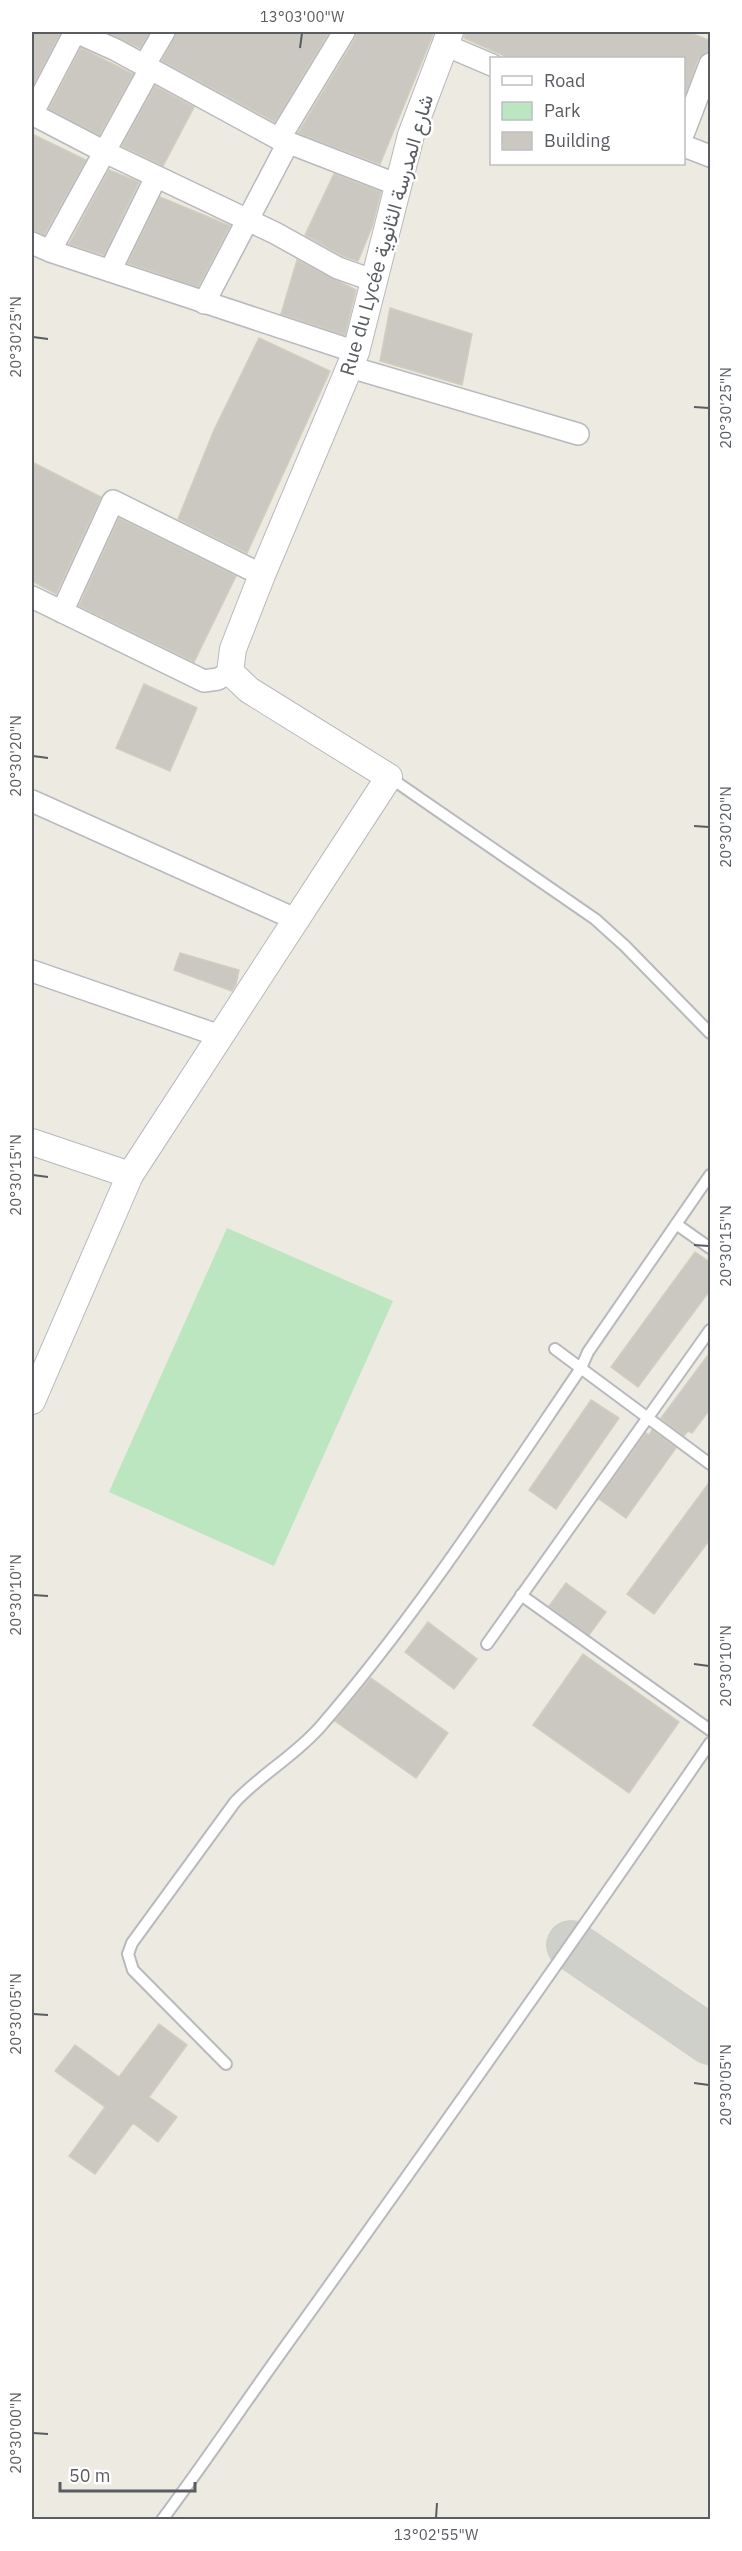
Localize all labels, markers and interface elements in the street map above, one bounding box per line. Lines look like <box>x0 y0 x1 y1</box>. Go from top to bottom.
text: 13°03'00"W <box>260 7 345 26</box>
legend <box>490 57 685 165</box>
text: Road <box>544 69 585 92</box>
street label: Rue du Lycée شارع المدرسة الثانوية <box>333 91 440 379</box>
text: Park <box>544 99 581 122</box>
text: Building <box>544 129 611 152</box>
text: 20°30'25"N <box>6 296 25 378</box>
text: 20°30'25"N <box>716 367 735 449</box>
text: 20°30'20"N <box>6 715 25 797</box>
text: 20°30'20"N <box>716 786 735 868</box>
text: 20°30'15"N <box>6 1134 25 1216</box>
text: 20°30'15"N <box>716 1205 735 1287</box>
text: 20°30'10"N <box>6 1554 25 1636</box>
text: 20°30'10"N <box>716 1625 735 1707</box>
text: 20°30'05"N <box>6 1973 25 2055</box>
text: 20°30'05"N <box>716 2044 735 2126</box>
text: 20°30'00"N <box>6 2392 25 2474</box>
scale bar <box>60 2455 195 2493</box>
text: 50 m <box>69 2464 111 2487</box>
text: 13°02'55"W <box>394 2525 479 2544</box>

